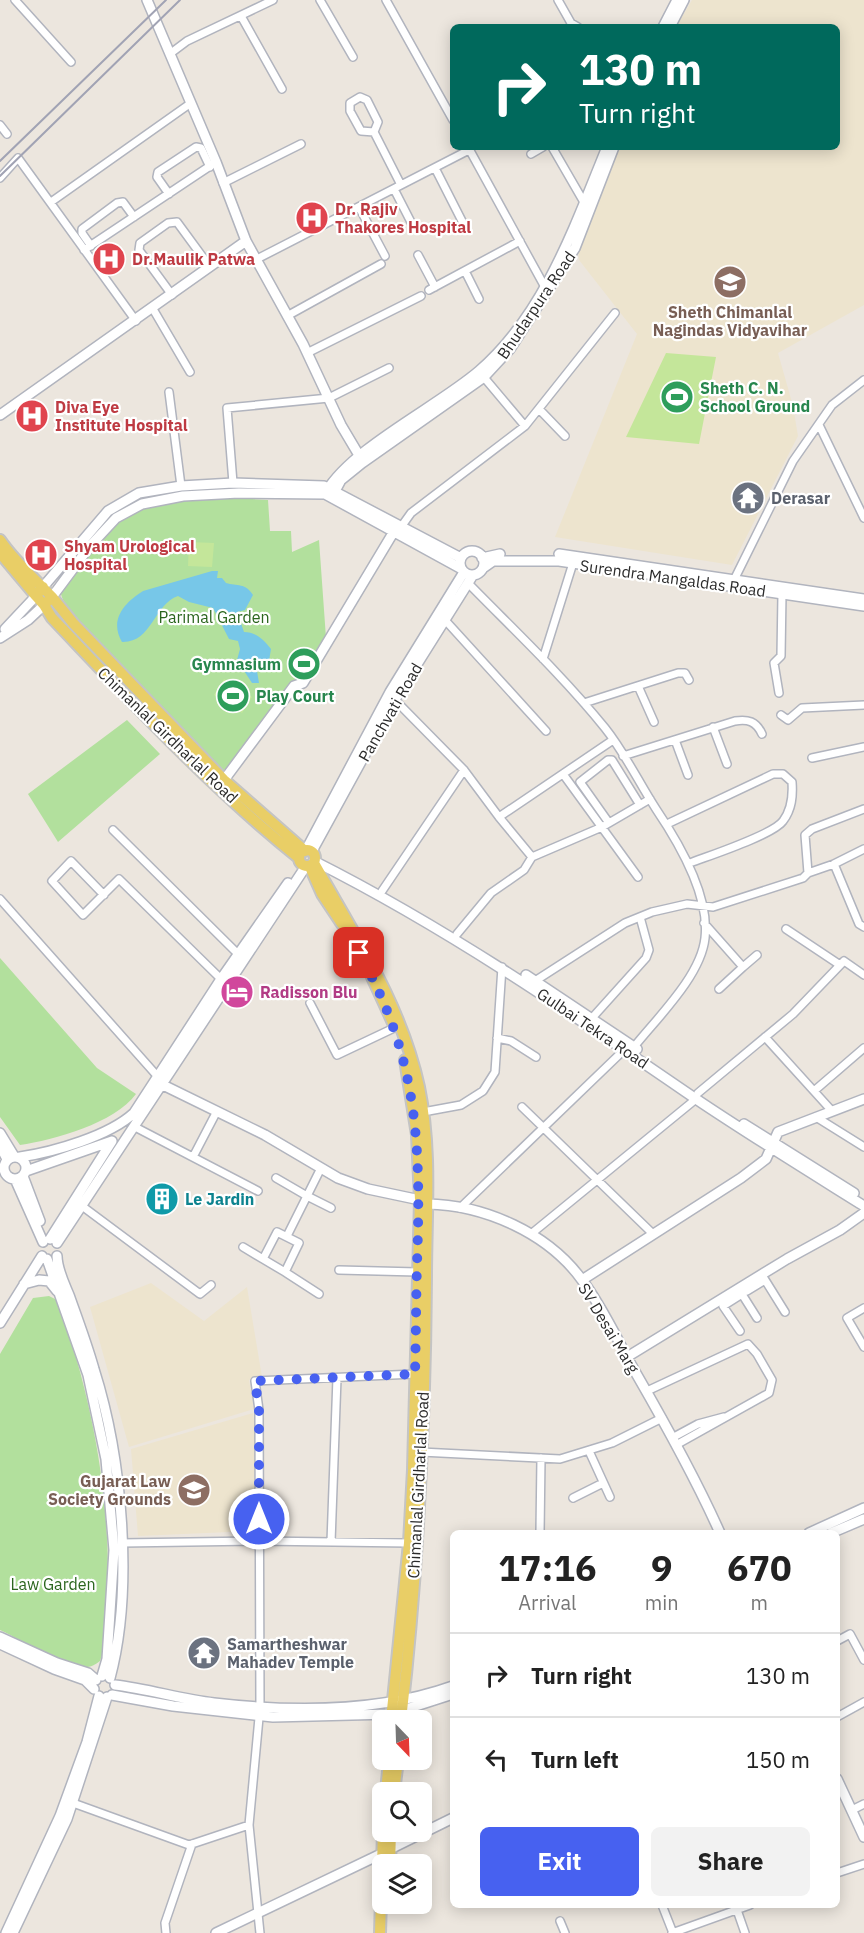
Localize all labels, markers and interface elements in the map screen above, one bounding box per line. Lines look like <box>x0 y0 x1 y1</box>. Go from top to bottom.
text: 130 m <box>579 42 702 97</box>
icon: right <box>480 48 558 126</box>
text: Turn right <box>579 95 696 130</box>
place label: Dr. Rajiv Thakores Hospital <box>335 199 471 237</box>
hospital icon: Dr. Rajiv Thakores Hospital <box>294 200 330 236</box>
hospital icon: Dr.Maulik Patwa <box>91 241 127 277</box>
street label: Bhudarpura Road <box>493 247 579 363</box>
place label: Dr.Maulik Patwa <box>132 249 255 269</box>
school or university icon: Sheth Chimanlal Nagindas Vidyavihar <box>712 264 748 300</box>
place label: Sheth Chimanlal Nagindas Vidyavihar <box>653 302 808 340</box>
place label: Sheth C. N. School Ground <box>700 378 810 416</box>
sports icon: Sheth C. N. School Ground <box>659 379 695 415</box>
place label: Diva Eye Institute Hospital <box>55 397 188 435</box>
hospital icon: Diva Eye Institute Hospital <box>14 398 50 434</box>
temple icon: Derasar <box>730 480 766 516</box>
place label: Derasar <box>771 488 831 508</box>
place label: Shyam Urological Hospital <box>64 536 195 574</box>
hospital icon: Shyam Urological Hospital <box>23 537 59 573</box>
street label: Surendra Mangaldas Road <box>579 555 767 601</box>
park label: Parimal Garden <box>158 607 270 627</box>
sports icon: Gymnasium <box>286 646 322 682</box>
place label: Gymnasium <box>192 654 281 674</box>
street label: Panchvati Road <box>354 659 426 765</box>
street label: Chimanlal Girdharlal Road <box>94 663 242 807</box>
sports icon: Play Court <box>215 678 251 714</box>
place label: Play Court <box>256 686 334 706</box>
pin <box>333 927 384 978</box>
icon: arrive <box>342 936 375 969</box>
hotel icon: Radisson Blu <box>219 974 255 1010</box>
place label: Radisson Blu <box>260 982 357 1002</box>
street label: Gulbai Tekra Road <box>533 983 653 1073</box>
building icon: Le Jardin <box>144 1181 180 1217</box>
place label: Le Jardin <box>185 1189 254 1209</box>
street label: SV Desai Marg <box>574 1279 644 1377</box>
street label: Chimanlal Girdharlal Road <box>403 1391 433 1579</box>
place label: Gujarat Law Society Grounds <box>48 1471 172 1509</box>
school or university icon: Gujarat Law Society Grounds <box>176 1472 212 1508</box>
position arrow <box>227 1487 291 1551</box>
text: 17:16 <box>498 1544 597 1591</box>
text: 9 <box>651 1544 673 1591</box>
text: 670 <box>727 1544 792 1591</box>
park label: Law Garden <box>10 1574 96 1594</box>
text: Arrival <box>518 1589 577 1616</box>
text: min <box>645 1589 679 1616</box>
text: m <box>751 1589 768 1616</box>
place label: Samartheshwar Mahadev Temple <box>227 1634 354 1672</box>
temple icon: Samartheshwar Mahadev Temple <box>186 1635 222 1671</box>
icon: right <box>480 1659 513 1692</box>
text: Turn right <box>531 1661 632 1690</box>
text: 130 m <box>746 1661 810 1690</box>
north arrow <box>372 1710 432 1770</box>
map controls <box>372 1710 432 1914</box>
icon: left <box>480 1743 513 1776</box>
text: Turn left <box>531 1745 619 1774</box>
text: 150 m <box>746 1745 810 1774</box>
button: search <box>372 1782 432 1842</box>
button: Exit <box>480 1827 639 1896</box>
button: Share <box>651 1827 810 1896</box>
button: layers <box>372 1854 432 1914</box>

